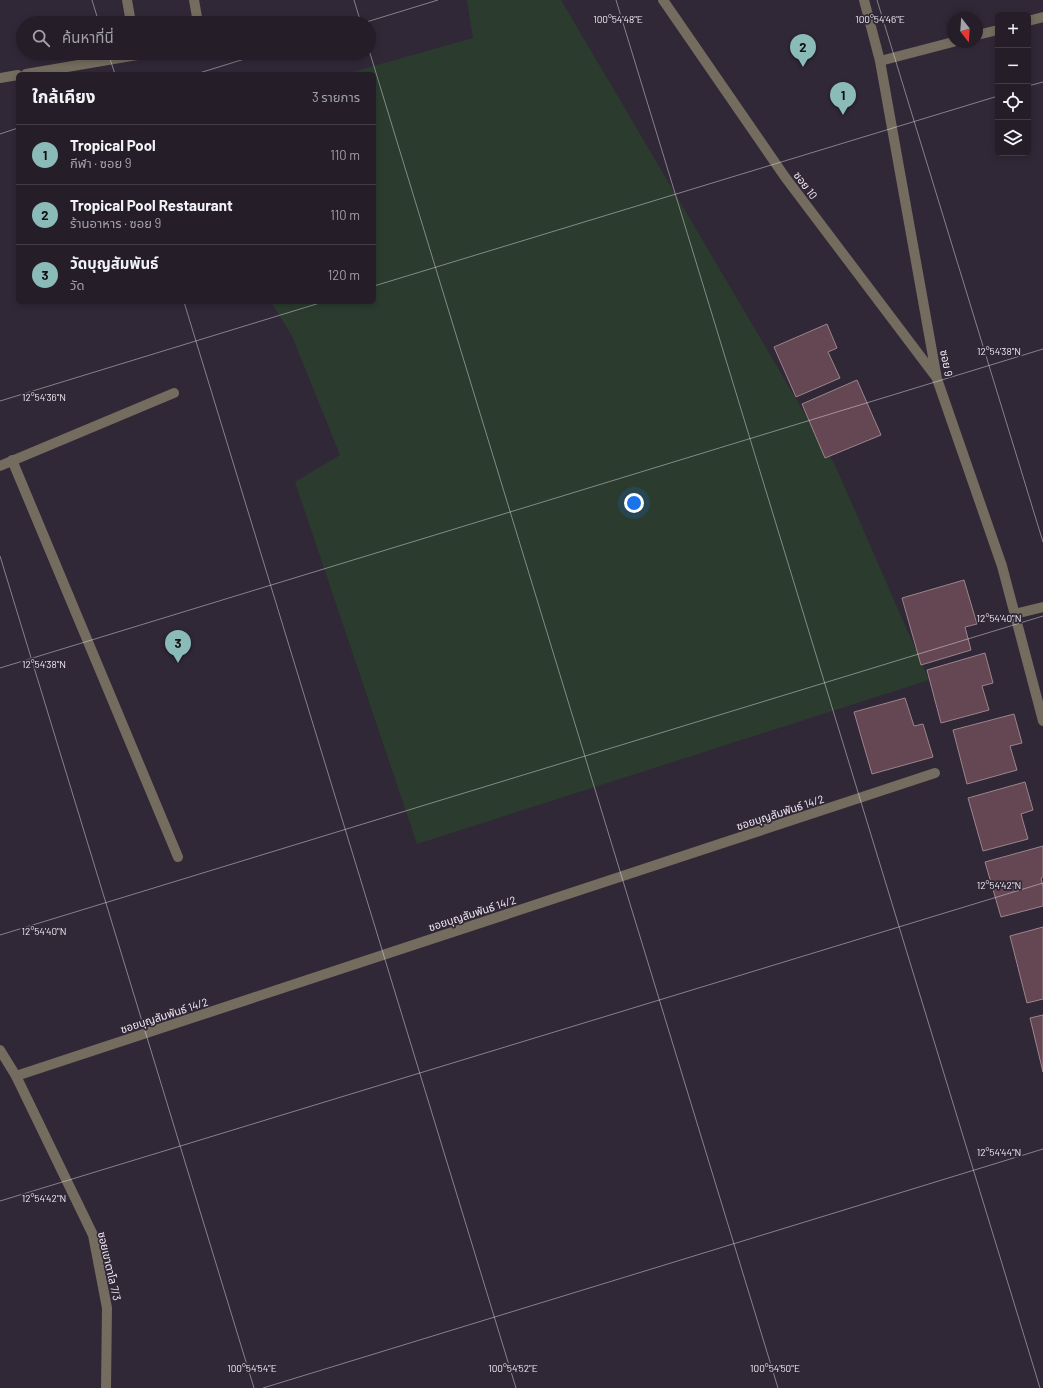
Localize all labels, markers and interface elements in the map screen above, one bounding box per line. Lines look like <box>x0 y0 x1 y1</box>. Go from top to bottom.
north arrow <box>947 12 983 48</box>
map controls <box>995 12 1031 156</box>
button: + <box>995 12 1031 48</box>
text: 100°54'48"E <box>593 13 643 25</box>
text: 100°54'46"E <box>855 13 905 25</box>
search box <box>16 16 376 60</box>
icon: search <box>30 27 52 49</box>
text: ค้นหาที่นี่ <box>62 28 114 46</box>
pin: 2 <box>790 34 816 67</box>
button: − <box>995 48 1031 84</box>
pin: 1 <box>830 82 856 115</box>
button: locate <box>995 84 1031 120</box>
text: ใกล้เคียง <box>32 86 95 106</box>
text: 3 รายการ <box>312 89 360 105</box>
button: layers <box>995 120 1031 156</box>
text: Tropical Pool <box>70 136 156 154</box>
text: 1 <box>43 147 47 163</box>
text: 110 m <box>330 147 360 163</box>
text: กีฬา · ซอย 9 <box>70 155 131 171</box>
street label: ซอย 10 <box>791 169 821 201</box>
text: Tropical Pool Restaurant <box>70 196 233 214</box>
text: 2 <box>41 207 49 223</box>
text: 110 m <box>330 207 360 223</box>
text: ร้านอาหาร · ซอย 9 <box>70 215 161 231</box>
text: วัดบุญสัมพันธ์ <box>70 254 159 272</box>
text: 3 <box>41 267 49 283</box>
text: 120 m <box>328 267 360 283</box>
text: วัด <box>70 277 84 293</box>
text: 12°54'38"N <box>977 345 1021 357</box>
street label: ซอย 9 <box>938 349 956 378</box>
text: 12°54'36"N <box>22 391 66 403</box>
your location <box>624 493 644 513</box>
text: 12°54'40"N <box>977 612 1021 624</box>
pin: 3 <box>165 630 191 663</box>
text: 12°54'38"N <box>22 658 66 670</box>
street label: ซอยบุญสัมพันธ์ 14/2 <box>735 792 826 833</box>
text: 12°54'42"N <box>977 879 1021 891</box>
street label: ซอยบุญสัมพันธ์ 14/2 <box>427 893 518 934</box>
text: 12°54'40"N <box>22 925 66 937</box>
street label: ซอยบุญสัมพันธ์ 14/2 <box>119 995 210 1036</box>
text: 12°54'44"N <box>977 1146 1021 1158</box>
text: 12°54'42"N <box>22 1192 66 1204</box>
street label: ซอยเขาตาโล 7/3 <box>96 1230 124 1302</box>
text: 100°54'54"E <box>227 1362 277 1374</box>
text: 100°54'52"E <box>488 1362 538 1374</box>
text: 100°54'50"E <box>750 1362 800 1374</box>

